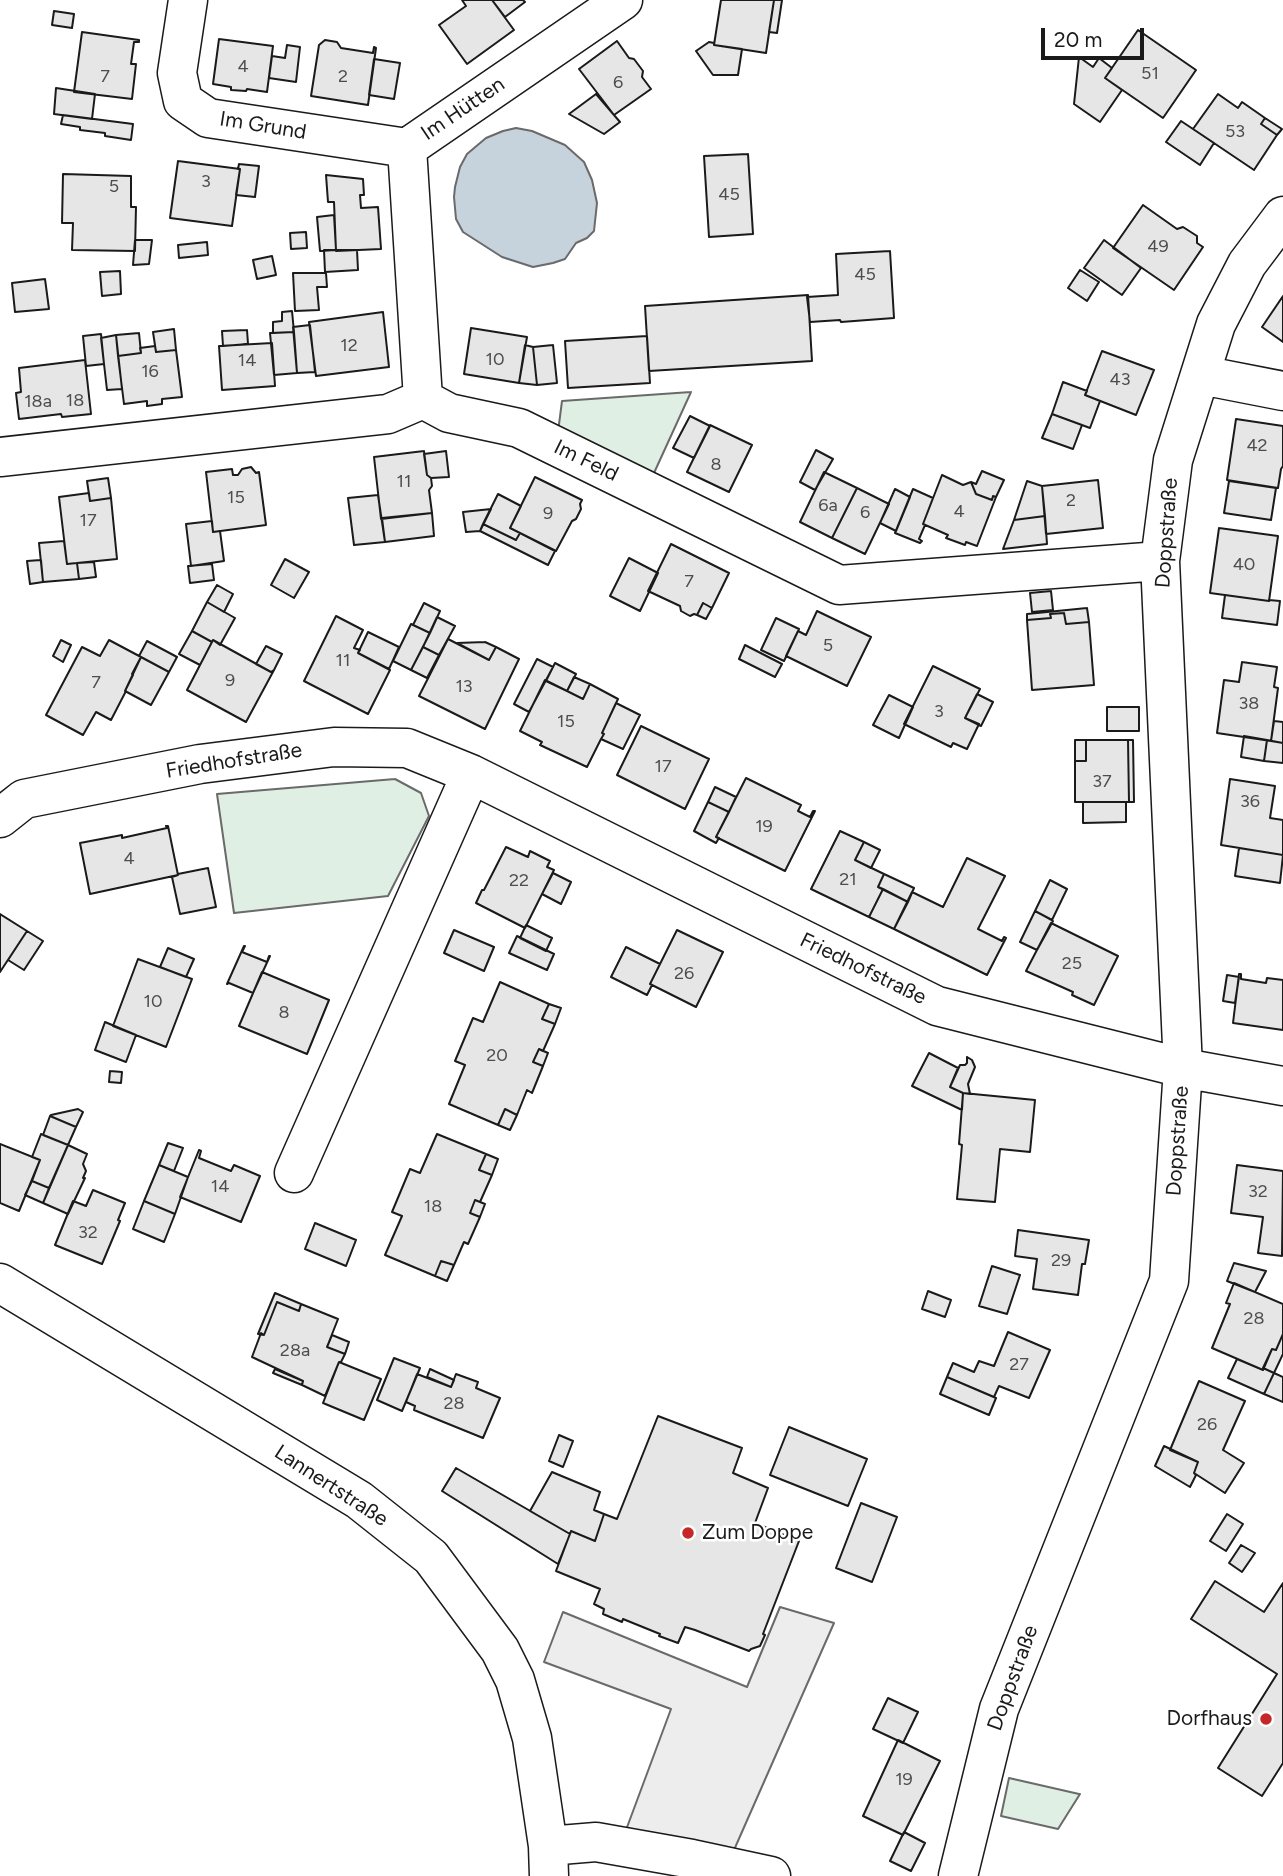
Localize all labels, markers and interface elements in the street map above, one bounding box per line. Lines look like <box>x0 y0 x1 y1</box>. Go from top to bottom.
scale bar <box>1045 14 1148 58</box>
text: 20 m <box>1054 27 1102 52</box>
house number: 4 <box>237 56 249 78</box>
house number: 51 <box>1141 63 1159 85</box>
house number: 7 <box>100 66 110 88</box>
house number: 2 <box>338 66 348 88</box>
street label: Im Hütten <box>416 72 510 146</box>
house number: 6 <box>613 72 623 94</box>
street label: Im Grund <box>218 107 308 145</box>
house number: 53 <box>1225 121 1245 143</box>
house number: 3 <box>201 171 211 193</box>
house number: 5 <box>109 176 119 198</box>
house number: 45 <box>718 184 740 206</box>
house number: 49 <box>1147 236 1169 258</box>
house number: 45 <box>854 264 876 286</box>
house number: 12 <box>340 335 358 357</box>
house number: 10 <box>486 349 504 371</box>
house number: 14 <box>238 350 256 372</box>
house number: 16 <box>141 361 159 383</box>
house number: 43 <box>1110 369 1130 391</box>
house number: 18 <box>66 390 84 412</box>
house number: 18a <box>24 391 52 413</box>
street label: Im Feld <box>550 435 622 487</box>
house number: 42 <box>1246 435 1268 457</box>
house number: 8 <box>710 454 722 476</box>
house number: 11 <box>397 471 411 493</box>
street label: Doppstraße <box>1151 477 1183 589</box>
house number: 15 <box>227 487 245 509</box>
house number: 2 <box>1066 490 1076 512</box>
house number: 6a <box>818 495 838 517</box>
house number: 4 <box>953 501 965 523</box>
house number: 6 <box>860 502 870 524</box>
house number: 9 <box>543 503 553 525</box>
house number: 17 <box>79 510 97 532</box>
house number: 40 <box>1233 554 1255 576</box>
house number: 7 <box>684 571 694 593</box>
house number: 5 <box>823 635 833 657</box>
house number: 11 <box>336 650 350 672</box>
house number: 9 <box>225 670 235 692</box>
house number: 7 <box>91 672 101 694</box>
house number: 13 <box>455 676 473 698</box>
house number: 38 <box>1239 693 1259 715</box>
house number: 3 <box>934 701 944 723</box>
house number: 15 <box>557 711 575 733</box>
street label: Friedhofstraße <box>164 738 304 784</box>
house number: 17 <box>654 756 672 778</box>
house number: 37 <box>1092 771 1112 793</box>
house number: 36 <box>1240 791 1260 813</box>
house number: 19 <box>755 816 773 838</box>
house number: 4 <box>123 848 135 870</box>
house number: 21 <box>839 869 857 891</box>
house number: 22 <box>509 870 529 892</box>
street label: Friedhofstraße <box>796 928 930 1010</box>
house number: 25 <box>1062 953 1082 975</box>
house number: 26 <box>674 963 694 985</box>
house number: 10 <box>144 991 162 1013</box>
house number: 8 <box>278 1002 290 1024</box>
house number: 20 <box>486 1045 508 1067</box>
street label: Doppstraße <box>1162 1085 1194 1197</box>
house number: 14 <box>211 1176 229 1198</box>
house number: 32 <box>1248 1181 1268 1203</box>
house number: 18 <box>424 1196 442 1218</box>
house number: 32 <box>78 1222 98 1244</box>
house number: 29 <box>1051 1250 1071 1272</box>
house number: 28 <box>1243 1308 1265 1330</box>
house number: 28a <box>280 1340 310 1362</box>
house number: 27 <box>1009 1354 1029 1376</box>
house number: 28 <box>443 1393 465 1415</box>
house number: 26 <box>1197 1414 1217 1436</box>
street label: Lannertstraße <box>269 1440 393 1532</box>
place label: Zum Doppe <box>702 1520 813 1546</box>
marker: Zum Doppe <box>680 1525 696 1541</box>
street label: Doppstraße <box>982 1622 1044 1734</box>
place label: Dorfhaus <box>1167 1706 1252 1732</box>
marker: Dorfhaus <box>1258 1711 1274 1727</box>
house number: 19 <box>895 1769 913 1791</box>

